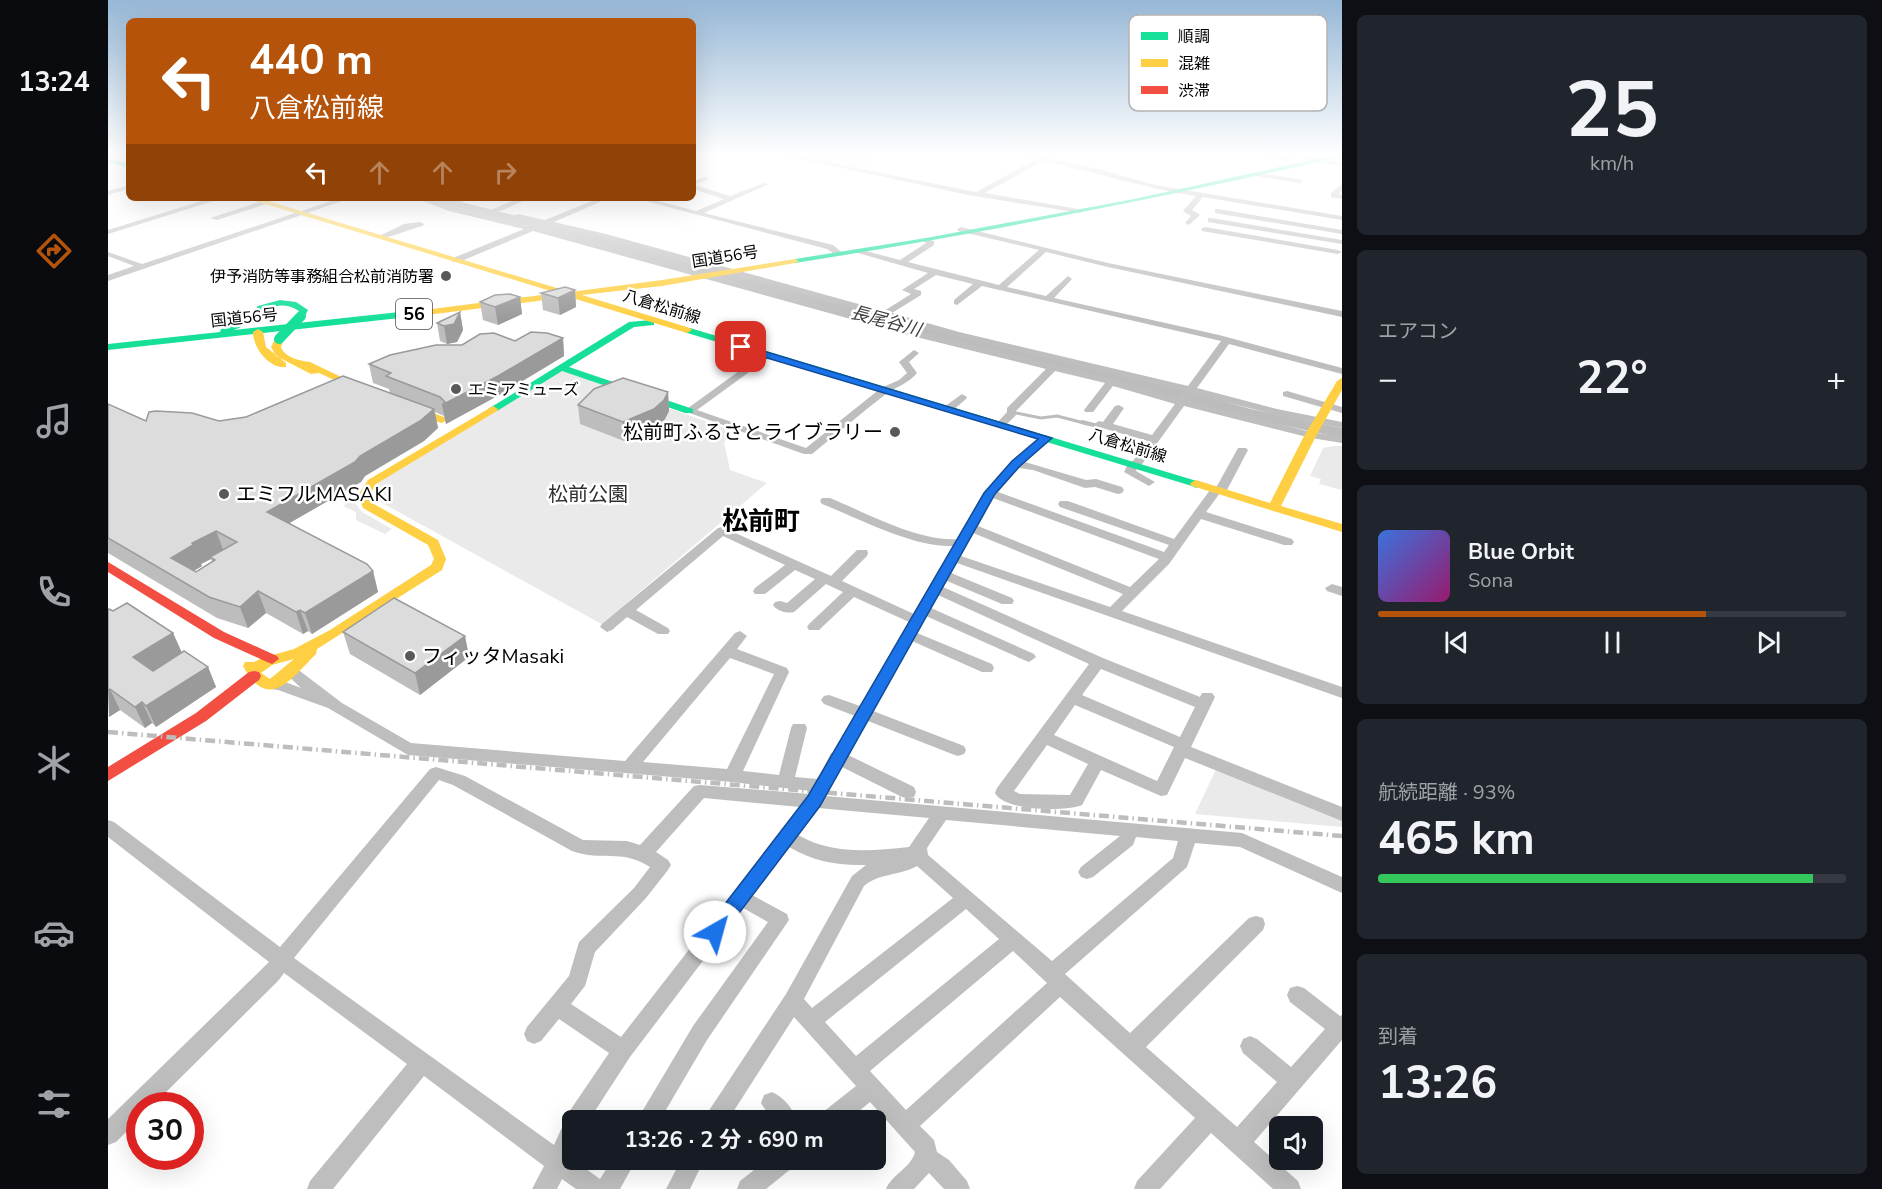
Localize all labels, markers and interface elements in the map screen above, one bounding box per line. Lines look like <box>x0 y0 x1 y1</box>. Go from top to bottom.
legend <box>1129 15 1327 111</box>
text: 順調 <box>1178 26 1210 48</box>
text: 440 m <box>249 32 373 89</box>
icon: left <box>150 42 228 120</box>
text: 混雑 <box>1178 53 1210 75</box>
text: 25 <box>1565 57 1659 164</box>
text: 13:24 <box>18 64 90 101</box>
text: 渋滞 <box>1178 80 1210 102</box>
text: 八倉松前線 <box>249 90 384 127</box>
text: km/h <box>1590 150 1634 177</box>
icon: left <box>300 156 333 189</box>
icon: ahead <box>363 156 396 189</box>
icon: ahead <box>426 156 459 189</box>
icon: right <box>489 156 522 189</box>
icon: directions <box>33 230 75 272</box>
street label: 国道56号 <box>690 241 760 273</box>
place label: 伊予消防等事務組合松前消防署 <box>210 266 434 288</box>
marker: 伊予消防等事務組合松前消防署 <box>439 269 453 283</box>
street label: 八倉松前線 <box>620 285 703 329</box>
road number: 56 <box>396 299 432 329</box>
water label: 長尾谷川 <box>848 300 926 342</box>
street label: 国道56号 <box>210 304 279 332</box>
text: エアコン <box>1378 318 1458 345</box>
pin <box>715 321 766 372</box>
icon: arrive <box>724 330 757 363</box>
text: 22° <box>1576 348 1648 409</box>
text: − <box>1378 357 1398 402</box>
text: + <box>1826 357 1846 402</box>
place label: エミアミューズ <box>468 379 579 401</box>
marker: エミアミューズ <box>449 382 463 396</box>
icon: music <box>33 400 75 442</box>
place label: 松前町ふるさとライブラリー <box>623 419 883 446</box>
street label: 八倉松前線 <box>1086 424 1169 468</box>
marker: 松前町ふるさとライブラリー <box>888 425 902 439</box>
place label: エミフルMASAKI <box>236 481 392 508</box>
park label: 松前公園 <box>548 481 628 508</box>
marker: エミフルMASAKI <box>217 487 231 501</box>
district label: 松前町 <box>722 504 800 539</box>
text: Blue Orbit <box>1468 537 1574 567</box>
text: Sona <box>1468 567 1513 594</box>
icon: phone <box>33 571 75 613</box>
icon: previous <box>1440 626 1473 659</box>
icon: pause <box>1596 626 1629 659</box>
icon: next <box>1752 626 1785 659</box>
place label: フィッタMasaki <box>422 643 564 670</box>
marker: フィッタMasaki <box>403 649 417 663</box>
icon: climate <box>33 742 75 784</box>
text: 航続距離 · 93% <box>1378 779 1515 806</box>
text: 465 km <box>1378 809 1535 870</box>
position arrow <box>683 900 747 964</box>
icon: car <box>33 912 75 954</box>
text: 到着 <box>1378 1023 1418 1050</box>
text: 13:26 <box>1378 1053 1497 1114</box>
icon: filters <box>33 1083 75 1125</box>
speed limit sign: 30 <box>126 1092 204 1170</box>
map controls <box>1269 1116 1323 1170</box>
button: sound <box>1269 1116 1323 1170</box>
text: 13:26 · 2 分 · 690 m <box>625 1125 823 1155</box>

